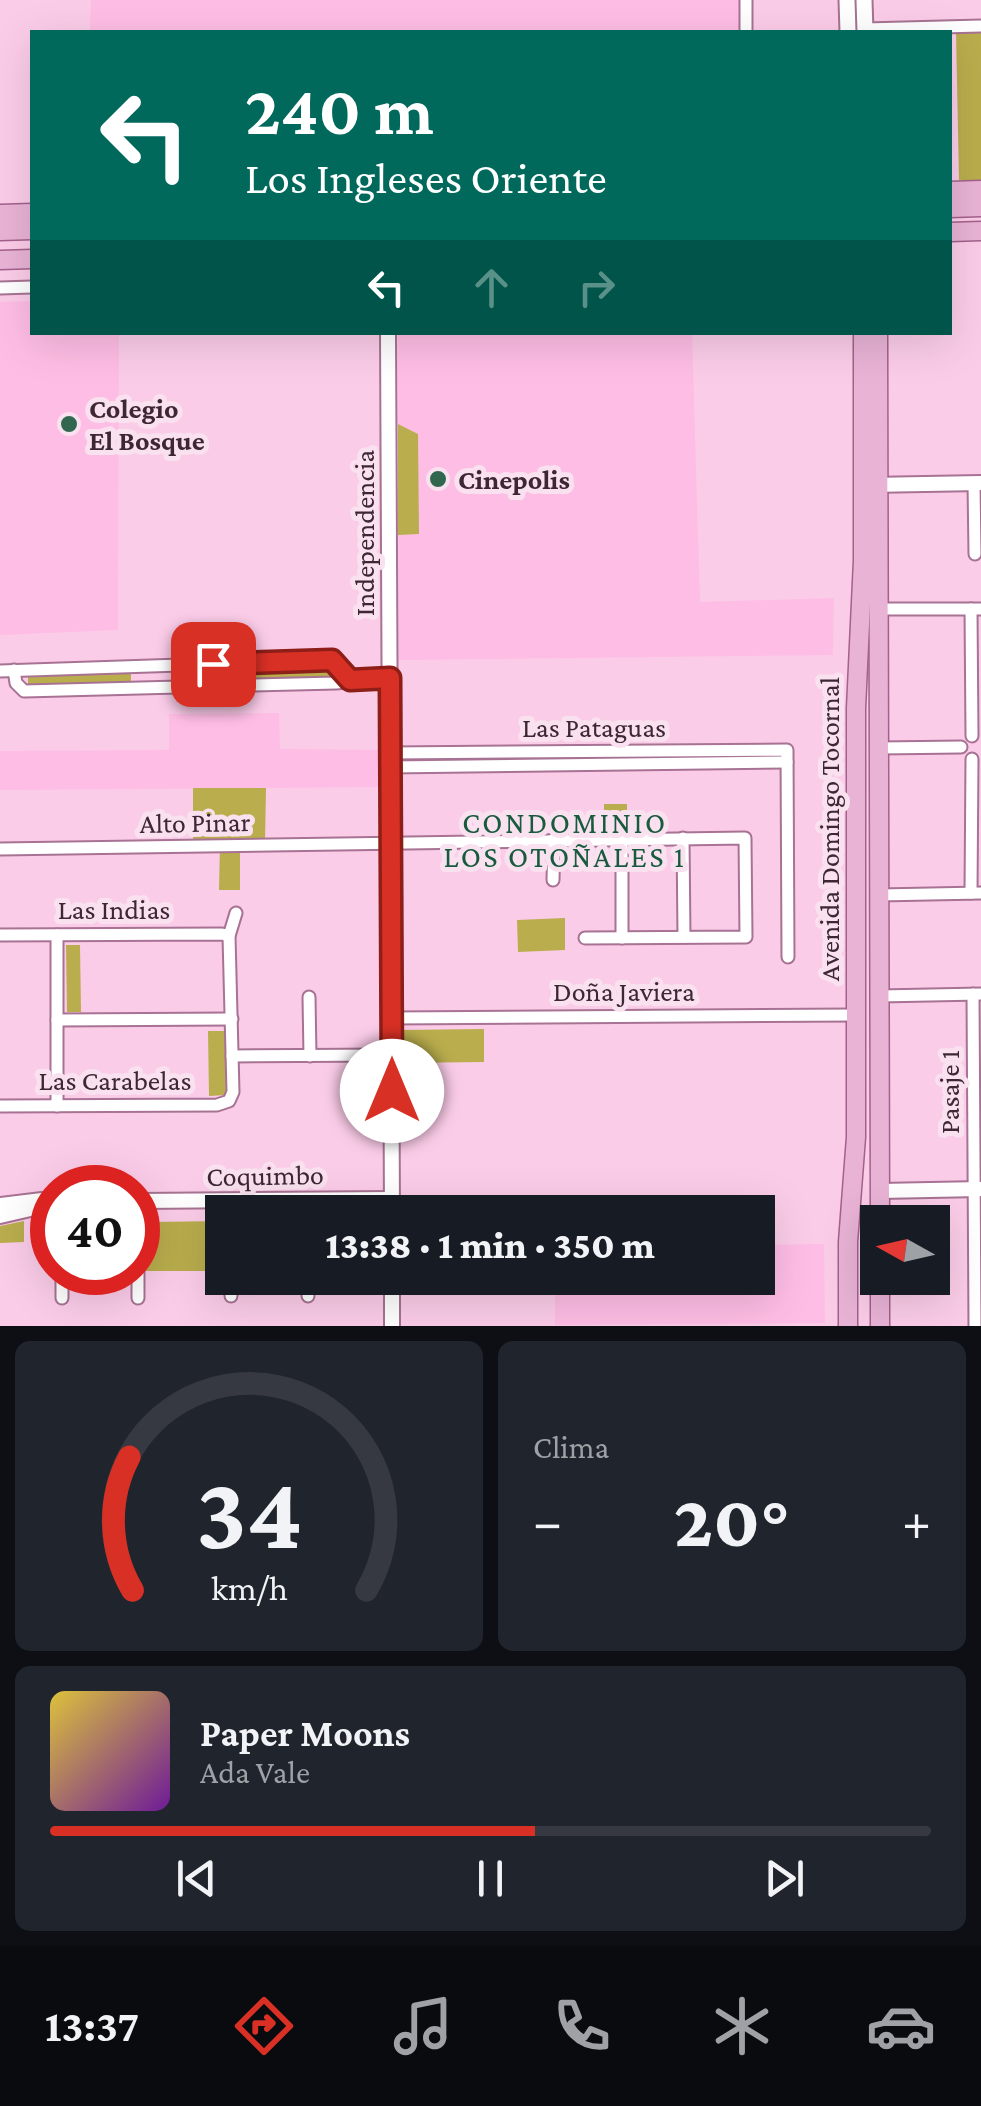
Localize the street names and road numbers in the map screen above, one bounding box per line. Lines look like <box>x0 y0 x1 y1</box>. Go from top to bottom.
street label: Independencia <box>349 450 380 616</box>
street label: Avenida Domingo Tocornal <box>814 677 845 981</box>
street label: Las Pataguas <box>522 712 666 743</box>
street label: Alto Pinar <box>139 806 251 839</box>
street label: Las Indias <box>58 894 170 925</box>
street label: Doña Javiera <box>553 976 695 1007</box>
street label: Pasaje 1 <box>934 1050 965 1134</box>
street label: Las Carabelas <box>39 1065 191 1096</box>
street label: Coquimbo <box>206 1159 324 1192</box>

